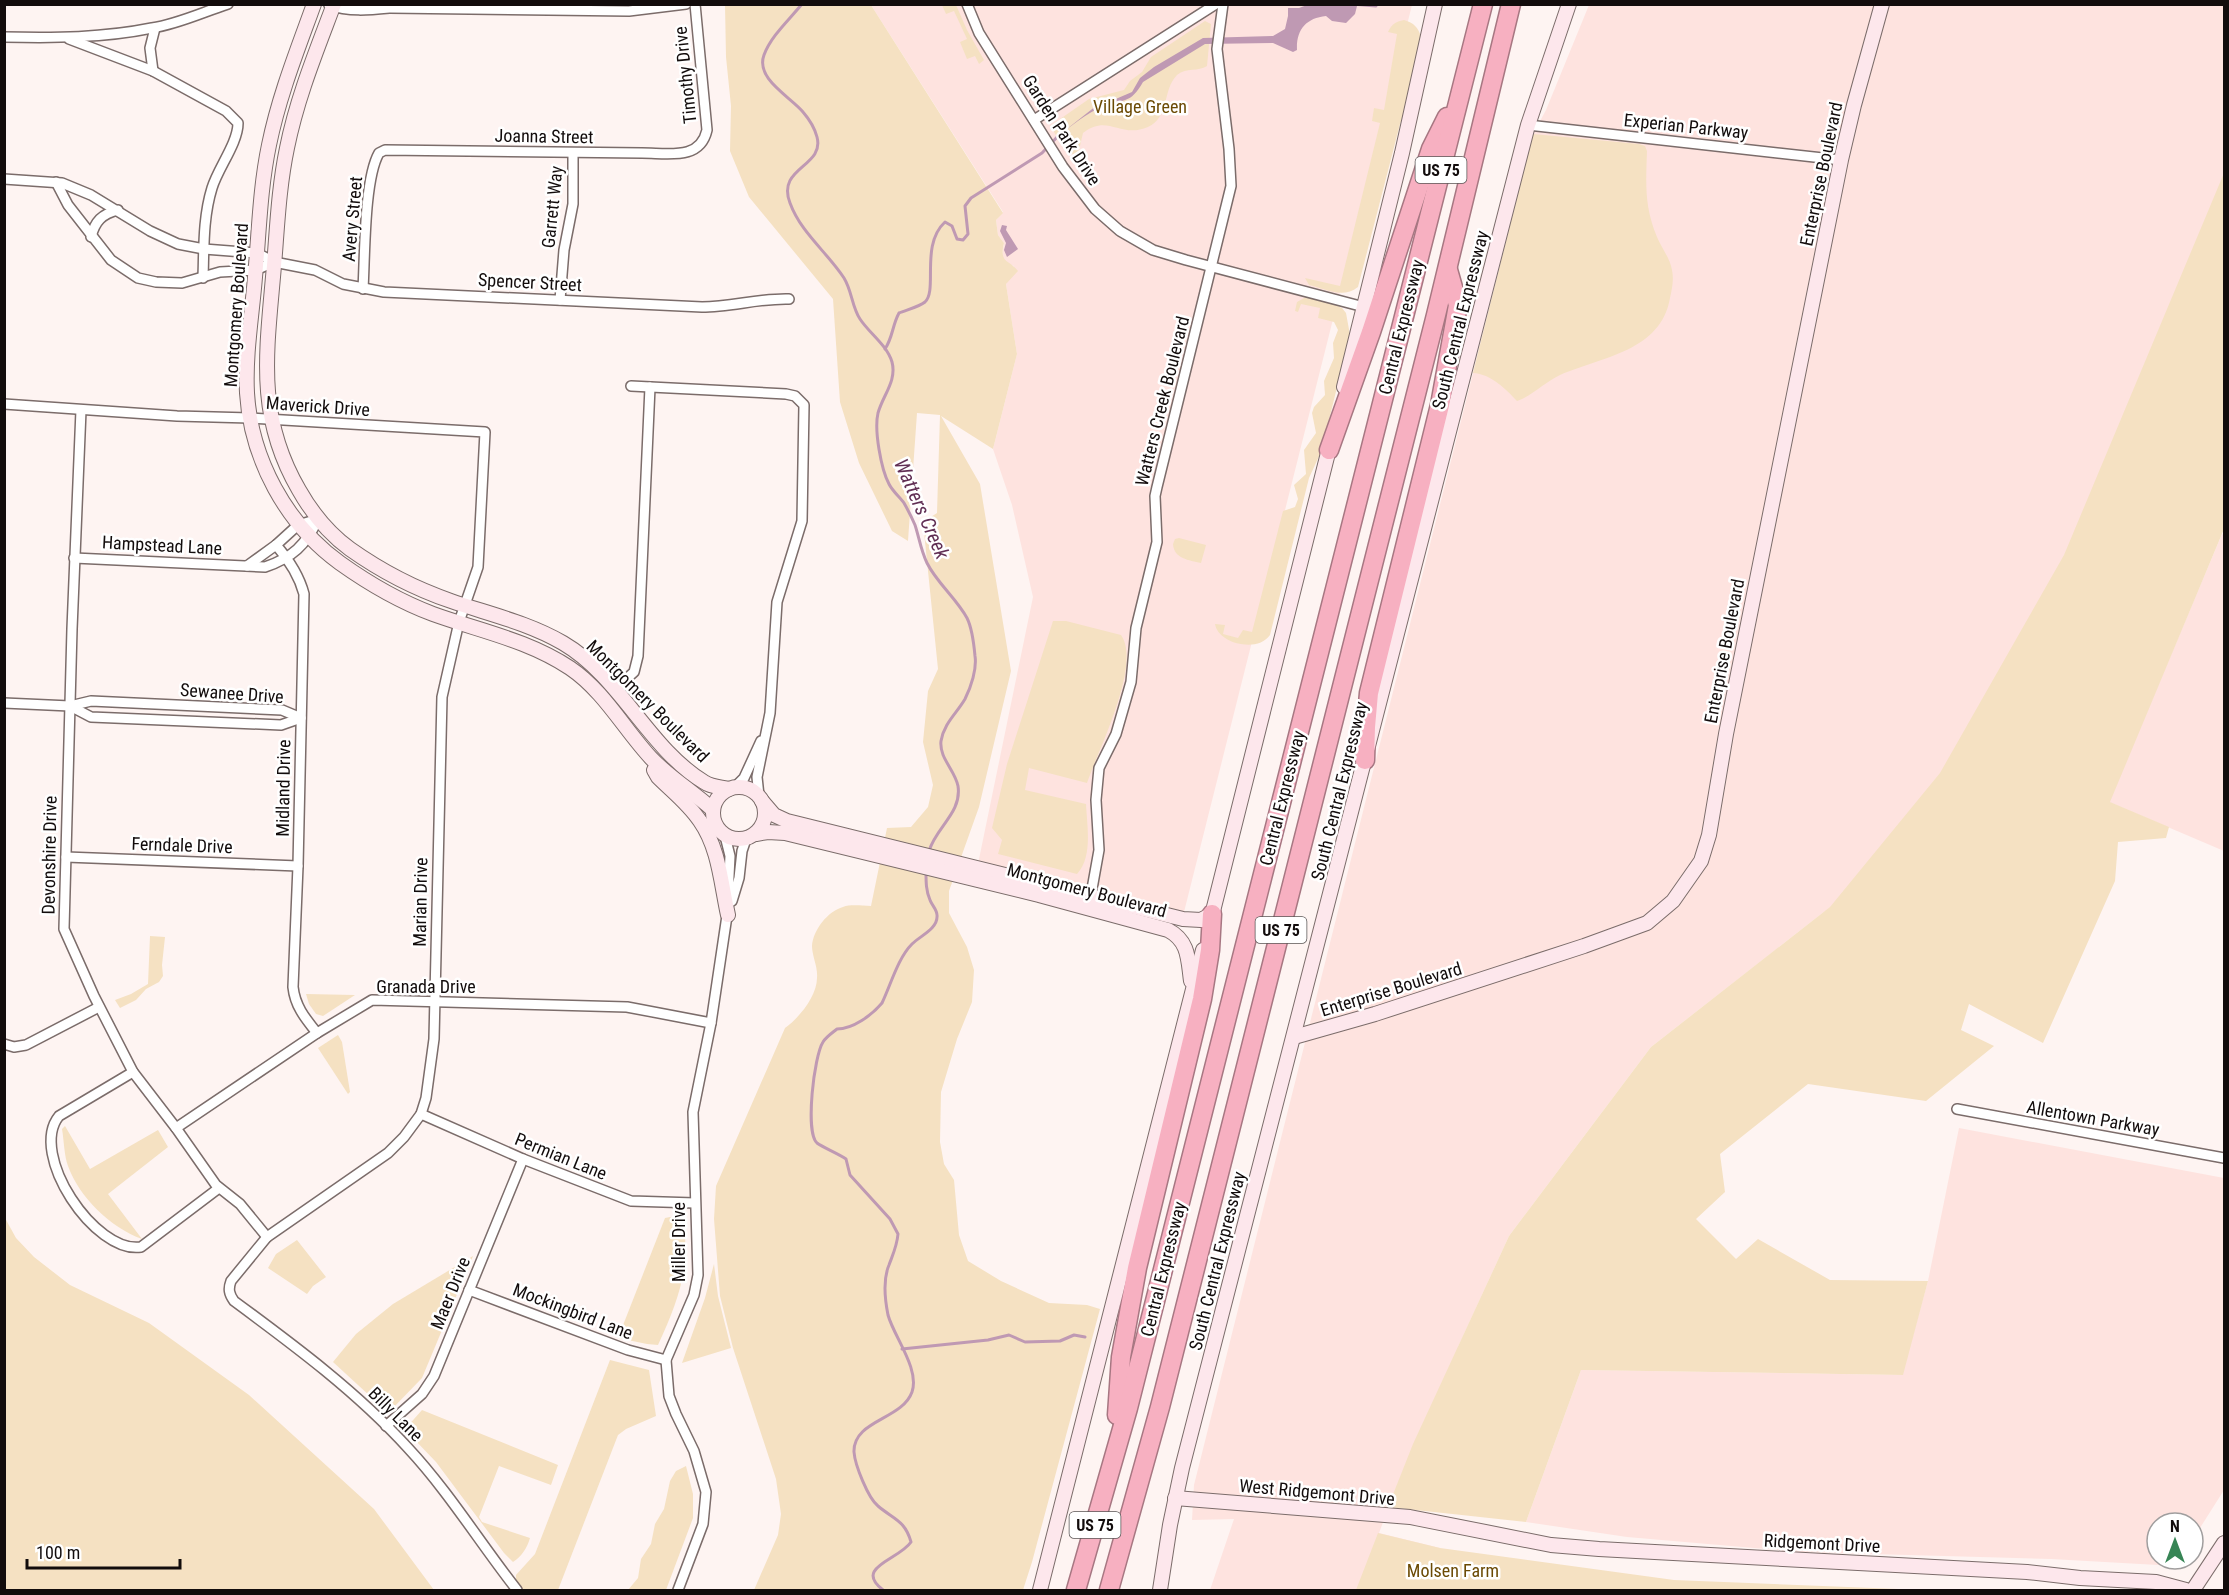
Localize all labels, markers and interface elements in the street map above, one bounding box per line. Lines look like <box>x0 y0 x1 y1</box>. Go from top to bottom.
street label: Timothy Drive <box>669 25 701 125</box>
street label: Garden Park Drive <box>1019 71 1105 189</box>
park label: Village Green <box>1093 96 1187 117</box>
street label: Enterprise Boulevard <box>1795 100 1847 248</box>
street label: Experian Parkway <box>1623 109 1750 143</box>
street label: Joanna Street <box>494 125 594 147</box>
road number: US 75 <box>1416 157 1466 183</box>
street label: Garrett Way <box>537 164 567 249</box>
street label: Avery Street <box>338 176 366 262</box>
street label: Montgomery Boulevard <box>220 222 252 388</box>
street label: South Central Expressway <box>1428 228 1493 412</box>
street label: Central Expressway <box>1374 257 1428 397</box>
street label: Spencer Street <box>478 269 582 295</box>
street label: Watters Creek Boulevard <box>1131 314 1193 488</box>
street label: Maverick Drive <box>265 392 371 420</box>
water label: Watters Creek <box>889 455 955 564</box>
street label: Hampstead Lane <box>101 531 223 559</box>
street label: Enterprise Boulevard <box>1700 577 1748 725</box>
street label: Montgomery Boulevard <box>582 635 714 767</box>
street label: Sewanee Drive <box>180 679 284 707</box>
street label: South Central Expressway <box>1307 699 1372 883</box>
street label: Central Expressway <box>1255 728 1309 868</box>
street label: Midland Drive <box>272 739 294 837</box>
street label: Devonshire Drive <box>37 795 61 915</box>
street label: Ferndale Drive <box>131 833 233 857</box>
street label: Marian Drive <box>409 857 431 947</box>
street label: Montgomery Boulevard <box>1005 859 1169 921</box>
road number: US 75 <box>1256 917 1306 943</box>
street label: Enterprise Boulevard <box>1318 958 1464 1020</box>
street label: Granada Drive <box>376 976 476 997</box>
street label: Allentown Parkway <box>2025 1096 2161 1140</box>
street label: Permian Lane <box>512 1128 610 1184</box>
street label: South Central Expressway <box>1185 1169 1250 1353</box>
street label: Central Expressway <box>1136 1199 1190 1339</box>
street label: Miller Drive <box>668 1202 689 1282</box>
street label: Maer Drive <box>426 1254 474 1332</box>
street label: Mockingbird Lane <box>510 1279 636 1343</box>
street label: Billy Lane <box>364 1382 428 1446</box>
street label: West Ridgemont Drive <box>1238 1475 1396 1509</box>
north arrow <box>2145 1511 2205 1571</box>
road number: US 75 <box>1070 1512 1120 1538</box>
text: N <box>2170 1517 2180 1536</box>
street label: Ridgemont Drive <box>1763 1529 1881 1557</box>
scale bar <box>27 1532 180 1570</box>
text: 100 m <box>36 1542 80 1563</box>
park label: Molsen Farm <box>1407 1560 1499 1581</box>

